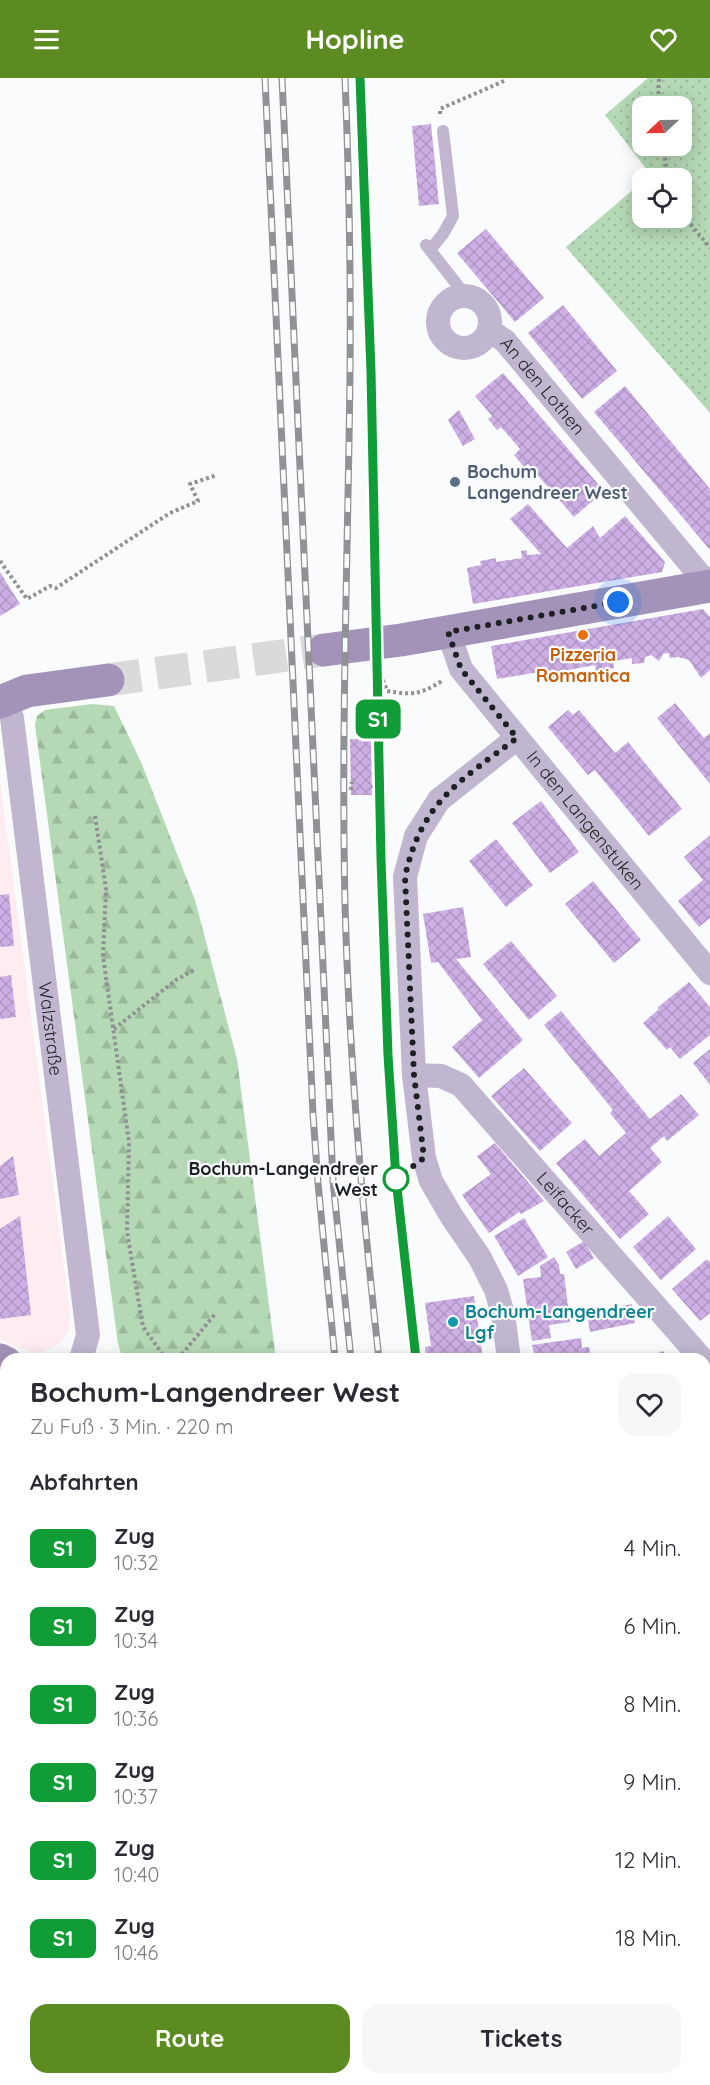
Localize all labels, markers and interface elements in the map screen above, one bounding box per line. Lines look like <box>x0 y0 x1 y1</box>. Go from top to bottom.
text: Hopline <box>306 22 404 56</box>
icon: menu <box>30 23 63 56</box>
icon: heart <box>647 23 680 56</box>
north arrow <box>632 96 692 156</box>
map controls <box>632 96 692 228</box>
button: locate <box>632 168 692 228</box>
street label: An den Lothen <box>495 332 590 439</box>
place label: Bochum Langendreer West <box>467 460 628 504</box>
marker: Bochum Langendreer West <box>448 475 462 489</box>
your location <box>603 587 633 617</box>
marker: Pizzeria Romantica <box>576 628 590 642</box>
place label: Pizzeria Romantica <box>536 643 630 687</box>
line badge: S1 <box>351 700 405 738</box>
text: S1 <box>368 706 388 732</box>
street label: In den Langenstuken <box>522 746 649 894</box>
street label: Walzstraße <box>34 981 68 1077</box>
place label: Bochum-Langendreer West <box>188 1157 378 1201</box>
marker: Bochum-Langendreer West <box>383 1166 409 1192</box>
street label: Leifacker <box>532 1167 600 1240</box>
place label: Bochum-Langendreer Lgf <box>465 1300 655 1344</box>
marker: Bochum-Langendreer Lgf <box>446 1315 460 1329</box>
button: heart <box>618 1373 681 1436</box>
text: Bochum-Langendreer West <box>30 1374 400 1409</box>
text: Zu Fuß · 3 Min. · 220 m <box>30 1414 233 1439</box>
text: Abfahrten <box>30 1468 139 1496</box>
text: Zug <box>114 1522 155 1550</box>
text: 4 Min. <box>624 1534 681 1562</box>
text: S1 <box>53 1535 73 1561</box>
text: 10:32 <box>114 1550 159 1575</box>
text: Zug <box>114 1600 155 1628</box>
text: 6 Min. <box>624 1612 681 1640</box>
text: S1 <box>53 1613 73 1639</box>
text: 10:34 <box>114 1628 158 1653</box>
text: Zug <box>114 1678 155 1706</box>
text: 8 Min. <box>624 1690 681 1718</box>
text: S1 <box>53 1691 73 1717</box>
text: 10:36 <box>114 1706 158 1731</box>
text: Zug <box>114 1756 155 1784</box>
text: 9 Min. <box>623 1768 681 1796</box>
text: S1 <box>53 1769 73 1795</box>
text: 10:37 <box>114 1784 158 1809</box>
text: Zug <box>114 1834 155 1862</box>
text: 12 Min. <box>615 1846 681 1874</box>
text: S1 <box>53 1847 73 1873</box>
text: 10:40 <box>114 1862 159 1887</box>
text: Zug <box>114 1912 155 1940</box>
text: 18 Min. <box>615 1924 681 1952</box>
text: S1 <box>53 1925 73 1951</box>
text: 10:46 <box>114 1940 158 1965</box>
button: Route <box>30 2004 350 2073</box>
button: Tickets <box>362 2004 681 2073</box>

